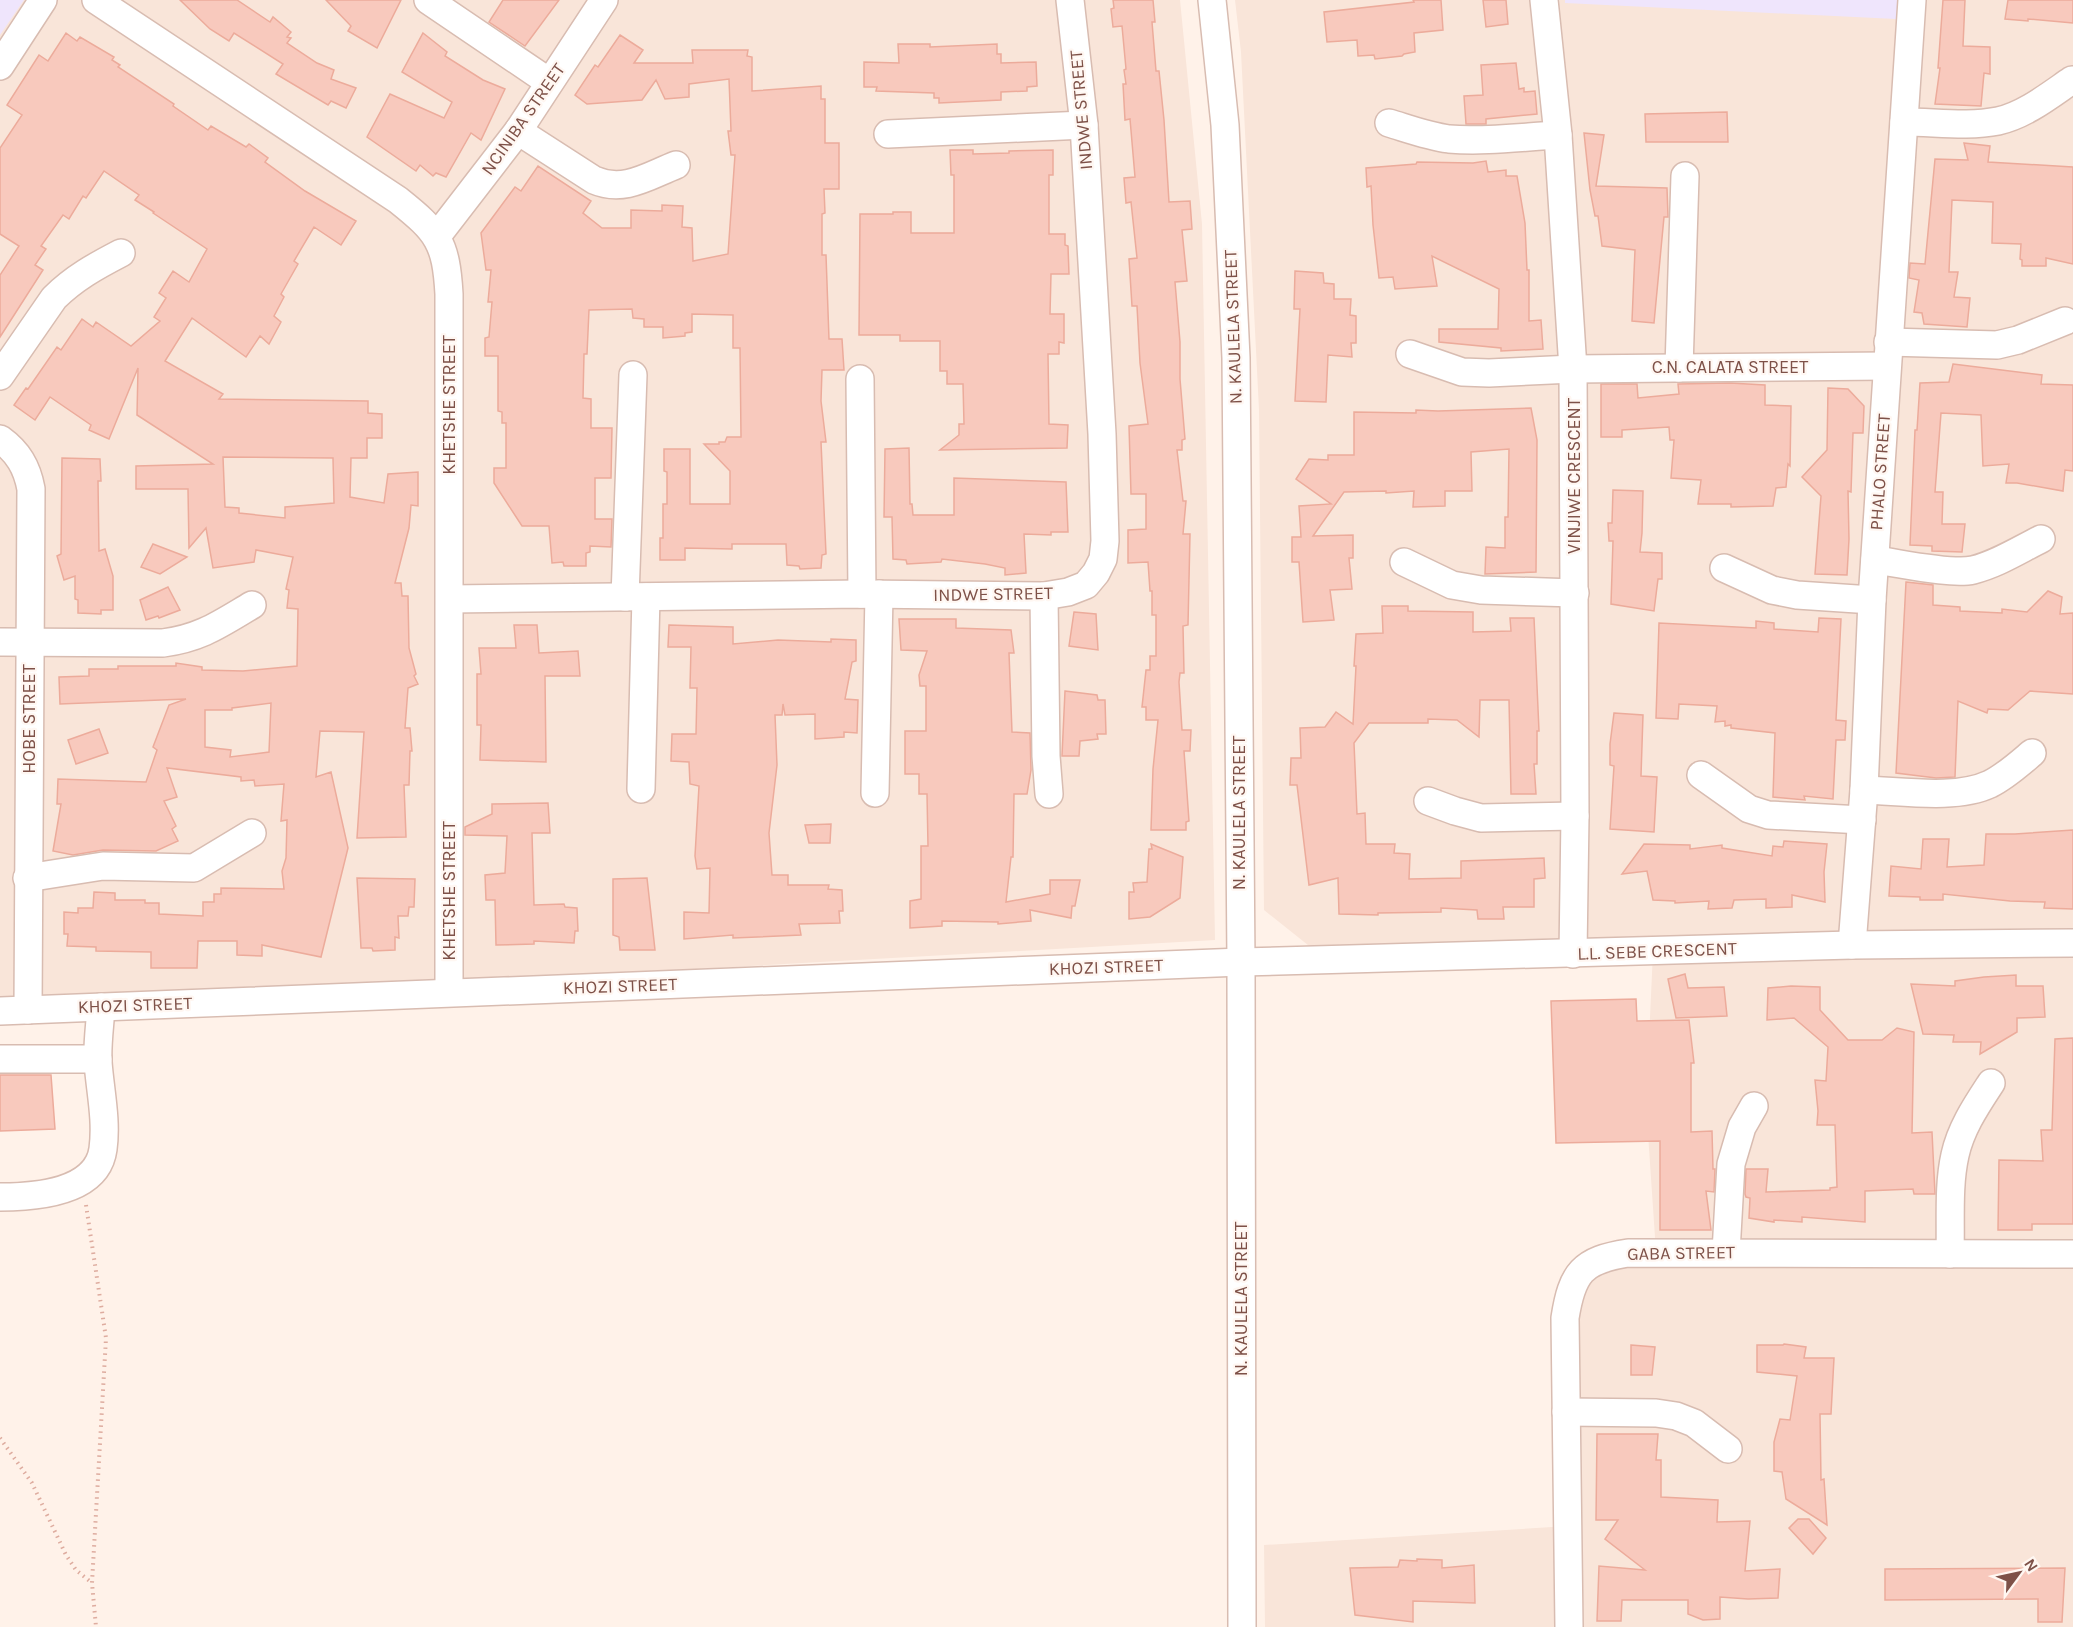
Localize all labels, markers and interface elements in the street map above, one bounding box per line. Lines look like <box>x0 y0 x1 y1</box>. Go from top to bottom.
street label: INDWE STREET <box>1065 49 1097 171</box>
street label: NCINIBA STREET <box>476 59 570 179</box>
street label: N. KAULELA STREET <box>1219 249 1247 405</box>
street label: KHETSHE STREET <box>438 335 460 475</box>
street label: C.N. CALATA STREET <box>1652 356 1808 378</box>
street label: VINJIWE CRESCENT <box>1563 398 1585 554</box>
street label: PHALO STREET <box>1865 413 1895 531</box>
street label: INDWE STREET <box>933 582 1053 606</box>
street label: HOBE STREET <box>18 664 40 774</box>
street label: N. KAULELA STREET <box>1228 736 1250 890</box>
street label: KHETSHE STREET <box>438 821 460 961</box>
street label: L.L. SEBE CRESCENT <box>1577 937 1737 965</box>
street label: KHOZI STREET <box>1048 954 1164 980</box>
street label: KHOZI STREET <box>562 973 678 999</box>
street label: KHOZI STREET <box>77 992 193 1018</box>
street label: N. KAULELA STREET <box>1230 1222 1252 1376</box>
street label: GABA STREET <box>1627 1241 1735 1265</box>
north arrow <box>1989 1543 2049 1603</box>
text: N <box>2020 1555 2042 1575</box>

